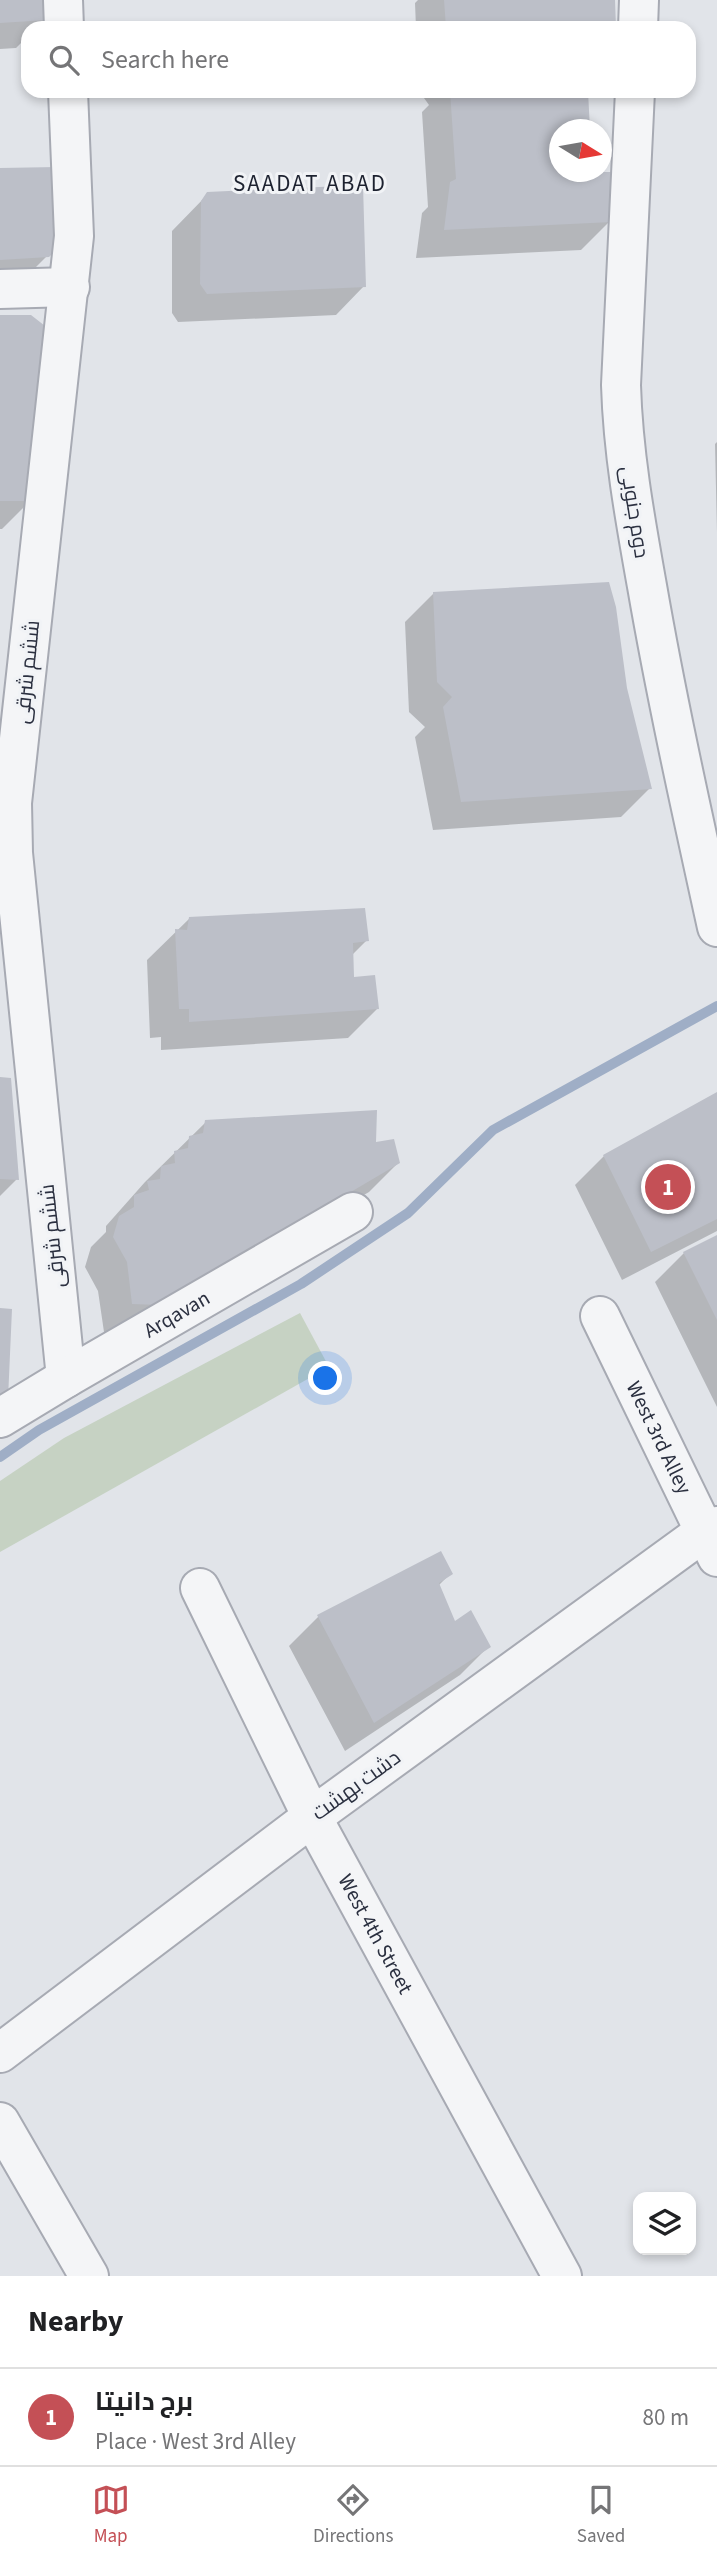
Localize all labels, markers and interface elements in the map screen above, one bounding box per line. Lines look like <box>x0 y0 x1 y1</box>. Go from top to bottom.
search box <box>21 21 696 98</box>
icon: search <box>45 41 83 79</box>
text: Search here <box>101 41 229 78</box>
north arrow <box>549 119 612 182</box>
district label: SAADAT ABAD <box>233 167 387 200</box>
street label: دوم جنوبی <box>613 464 657 560</box>
street label: ششم شرقی <box>7 619 47 725</box>
pin: 1 <box>645 1161 691 1213</box>
street label: ششم شرقی <box>32 1183 72 1289</box>
street label: Arqavan <box>138 1283 215 1345</box>
your location <box>308 1361 342 1395</box>
street label: West 3rd Alley <box>619 1376 699 1499</box>
street label: دشت بهشت <box>305 1742 407 1828</box>
street label: West 4th Street <box>331 1869 421 1999</box>
map controls <box>633 2192 696 2255</box>
button: layers <box>633 2192 696 2255</box>
text: Nearby <box>28 2300 123 2343</box>
text: برج دانیتا <box>95 2383 193 2420</box>
text: 1 <box>45 2401 57 2434</box>
text: 80 m <box>642 2401 689 2434</box>
text: Place · West 3rd Alley <box>95 2425 296 2458</box>
tab: Map <box>92 2481 130 2550</box>
tab: Directions <box>313 2481 393 2550</box>
tab: Saved <box>577 2481 625 2550</box>

